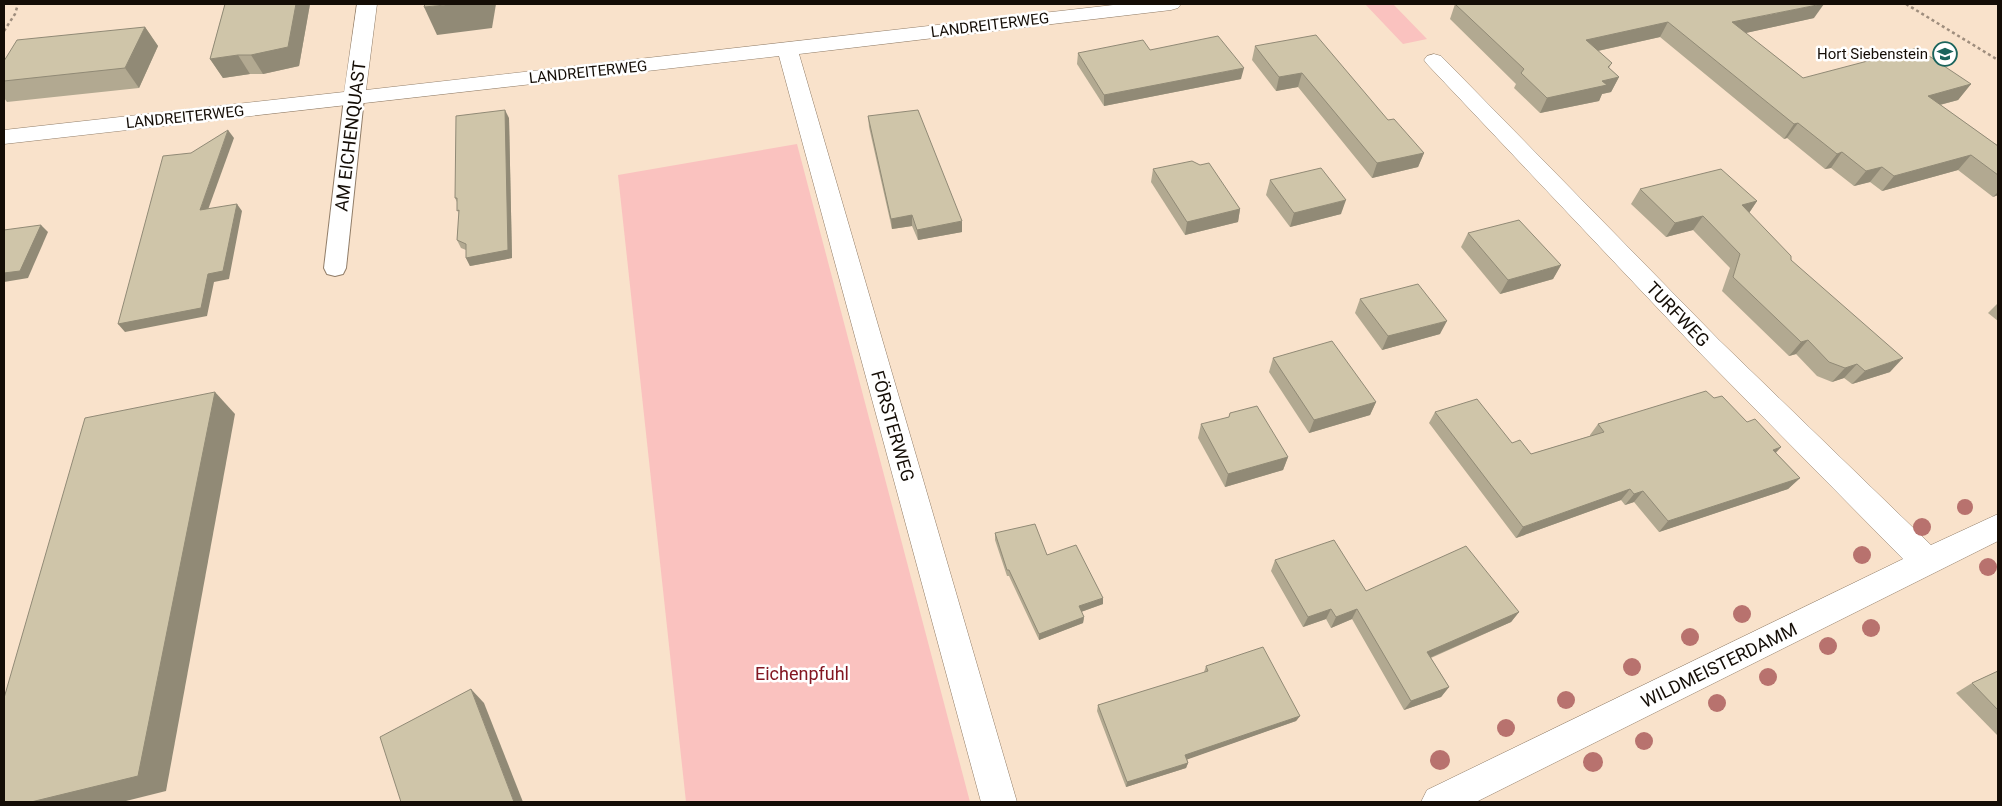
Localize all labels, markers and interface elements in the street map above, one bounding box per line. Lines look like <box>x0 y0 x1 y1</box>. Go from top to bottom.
street label: LANDREITERWEG <box>930 9 1050 41</box>
school or university icon: Hort Siebenstein <box>1932 41 1958 67</box>
place label: Hort Siebenstein <box>1817 45 1928 63</box>
street label: LANDREITERWEG <box>528 57 648 87</box>
street label: AM EICHENQUAST <box>330 59 370 213</box>
street label: LANDREITERWEG <box>125 102 245 132</box>
street label: TURFWEG <box>1642 277 1714 351</box>
street label: FÖRSTERWEG <box>867 368 919 484</box>
street label: WILDMEISTERDAMM <box>1638 618 1800 712</box>
park label: Eichenpfuhl <box>755 663 849 684</box>

